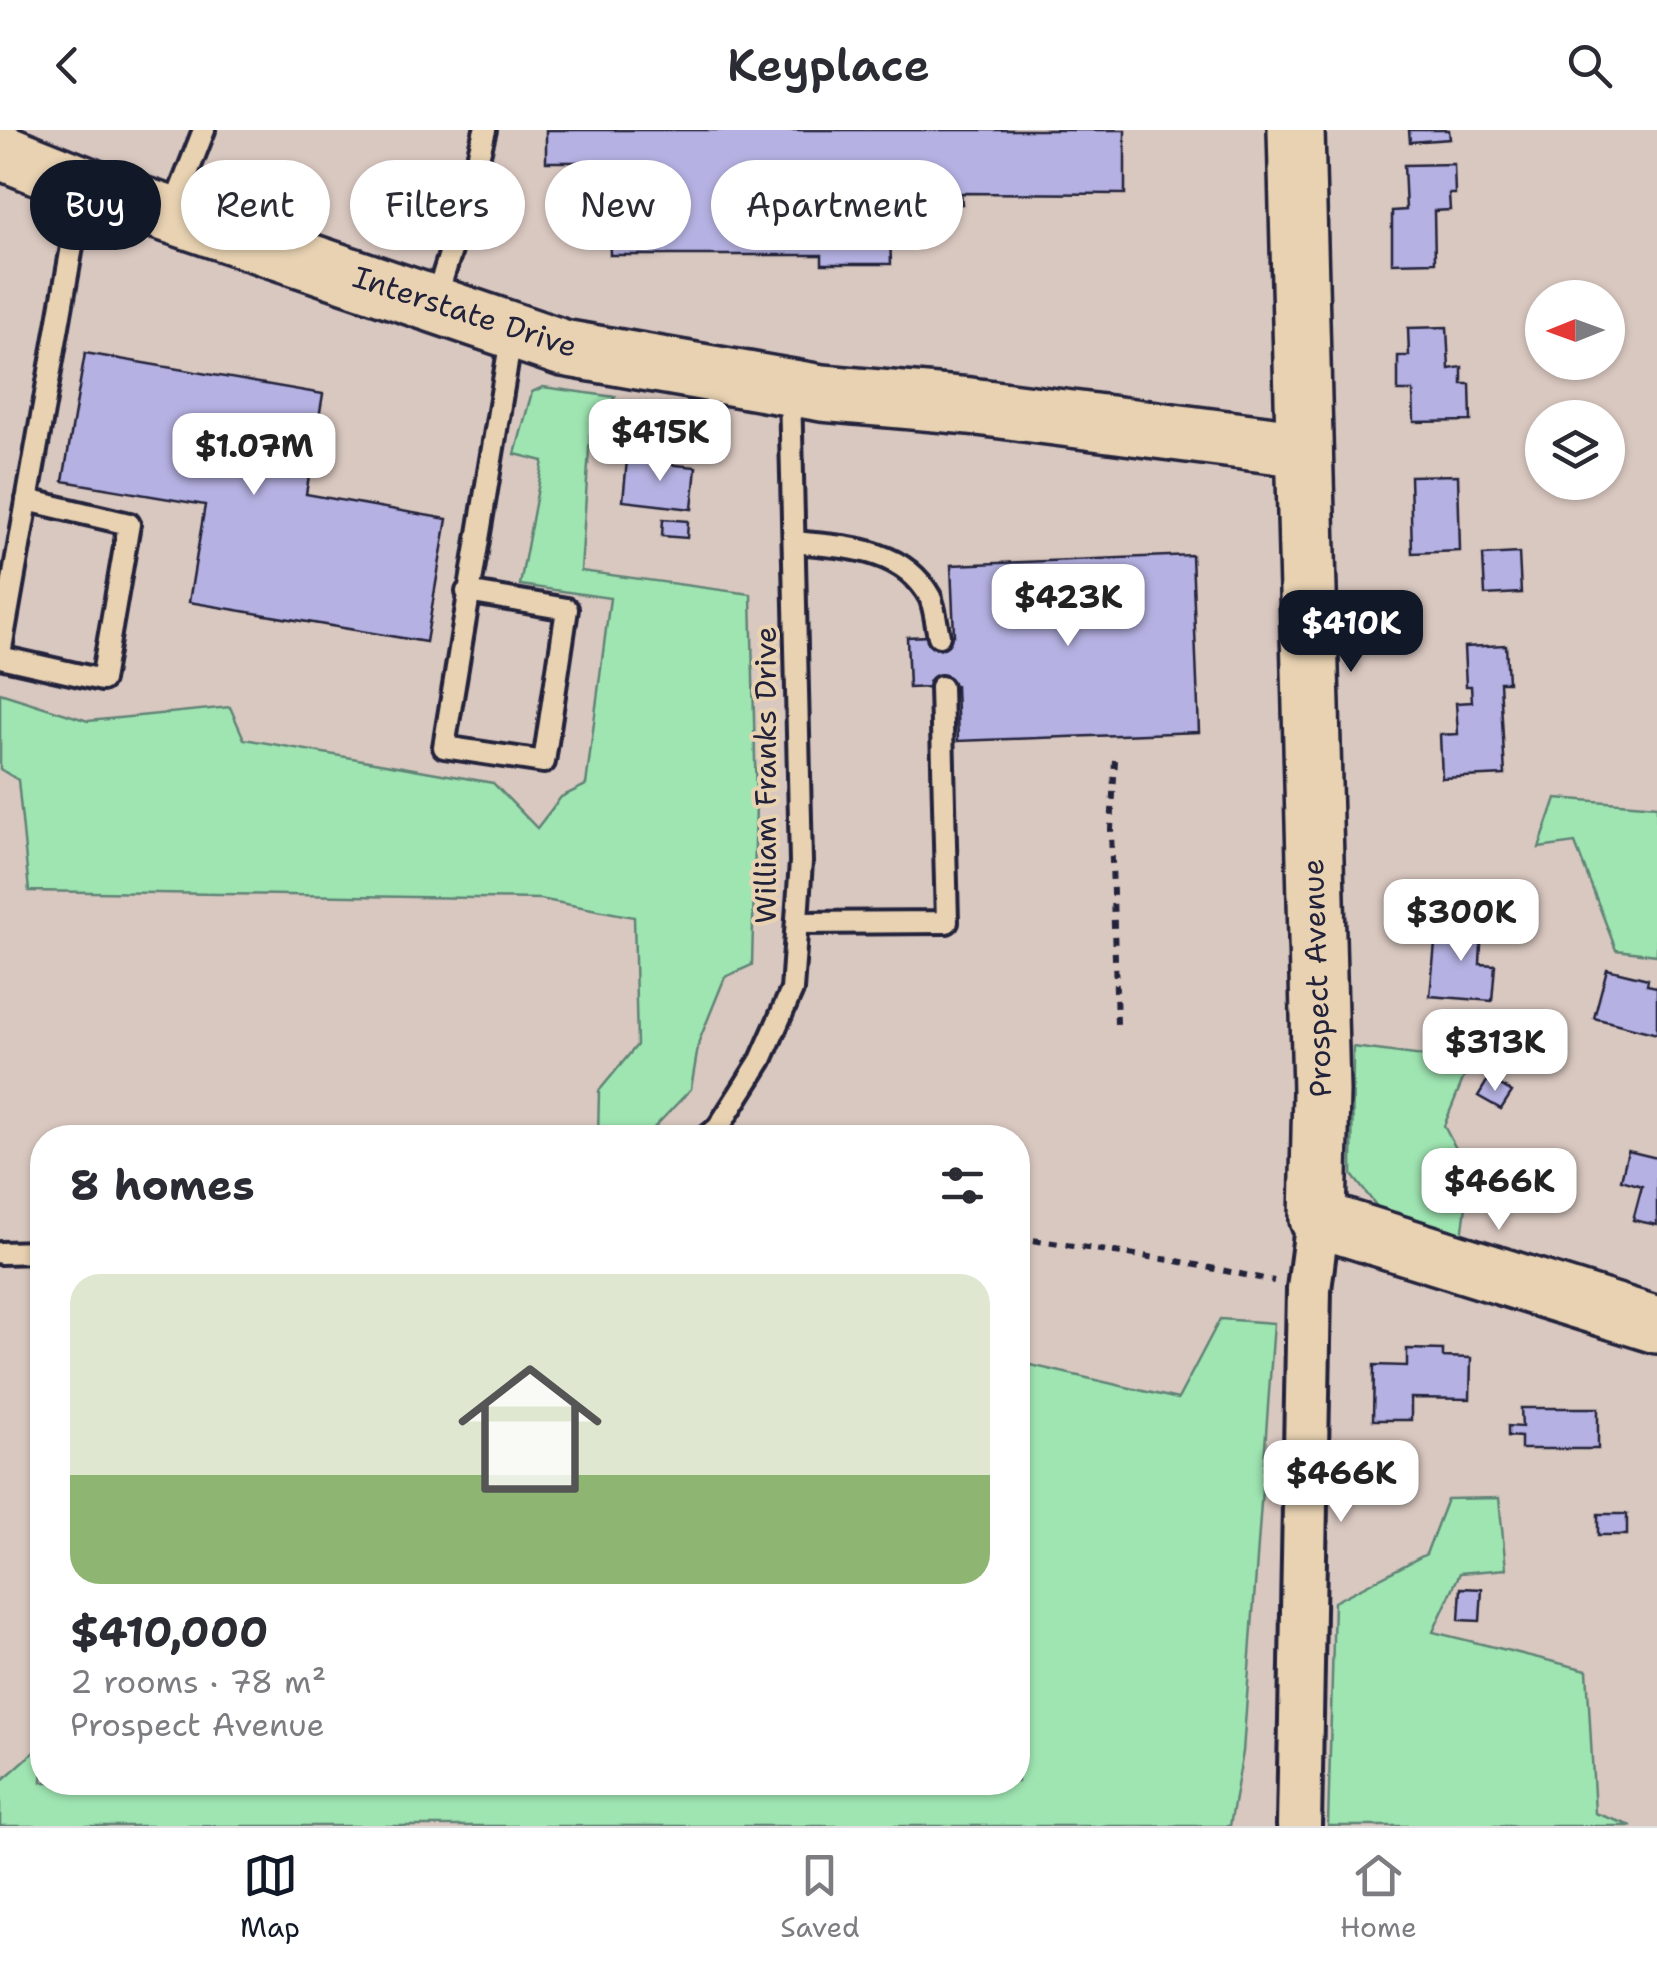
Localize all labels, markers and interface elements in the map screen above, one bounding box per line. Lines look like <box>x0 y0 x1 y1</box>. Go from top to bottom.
text: Keyplace <box>727 35 930 95</box>
icon: back <box>40 38 95 93</box>
icon: search <box>1562 38 1617 93</box>
chip: Buy <box>30 160 161 250</box>
chip: Rent <box>181 160 330 250</box>
chip: Filters <box>350 160 525 250</box>
chip: New <box>545 160 691 250</box>
chip: Apartment <box>711 160 963 250</box>
street label: Interstate Drive <box>348 256 582 367</box>
north arrow <box>1525 280 1625 380</box>
map controls <box>1525 280 1625 500</box>
pin: $415K <box>590 399 730 484</box>
button: layers <box>1525 400 1625 500</box>
text: $415K <box>611 410 709 453</box>
pin: $1.07M <box>173 413 335 498</box>
text: $1.07M <box>194 424 314 467</box>
pin: $423K <box>998 564 1138 649</box>
text: $423K <box>1014 575 1122 618</box>
pin: $410K <box>1281 590 1421 675</box>
text: $410K <box>1301 601 1401 644</box>
street label: William Franks Drive <box>745 626 786 924</box>
street label: Prospect Avenue <box>1292 858 1341 1098</box>
pin: $300K <box>1391 879 1531 964</box>
text: $300K <box>1406 890 1516 933</box>
pin: $313K <box>1425 1009 1565 1094</box>
text: $313K <box>1445 1020 1545 1063</box>
pin: $466K <box>1429 1148 1569 1233</box>
text: 8 homes <box>70 1157 255 1213</box>
icon: filters <box>935 1158 990 1213</box>
text: $466K <box>1444 1159 1554 1202</box>
icon: home <box>440 1339 620 1519</box>
pin: $466K <box>1271 1440 1411 1525</box>
text: $466K <box>1286 1451 1396 1494</box>
text: $410,000 <box>70 1604 268 1660</box>
text: 2 rooms · 78 m² <box>70 1660 326 1703</box>
text: Prospect Avenue <box>70 1703 325 1746</box>
tab: Map <box>240 1848 300 1946</box>
tab: Saved <box>780 1848 860 1946</box>
tab: Home <box>1340 1848 1417 1946</box>

